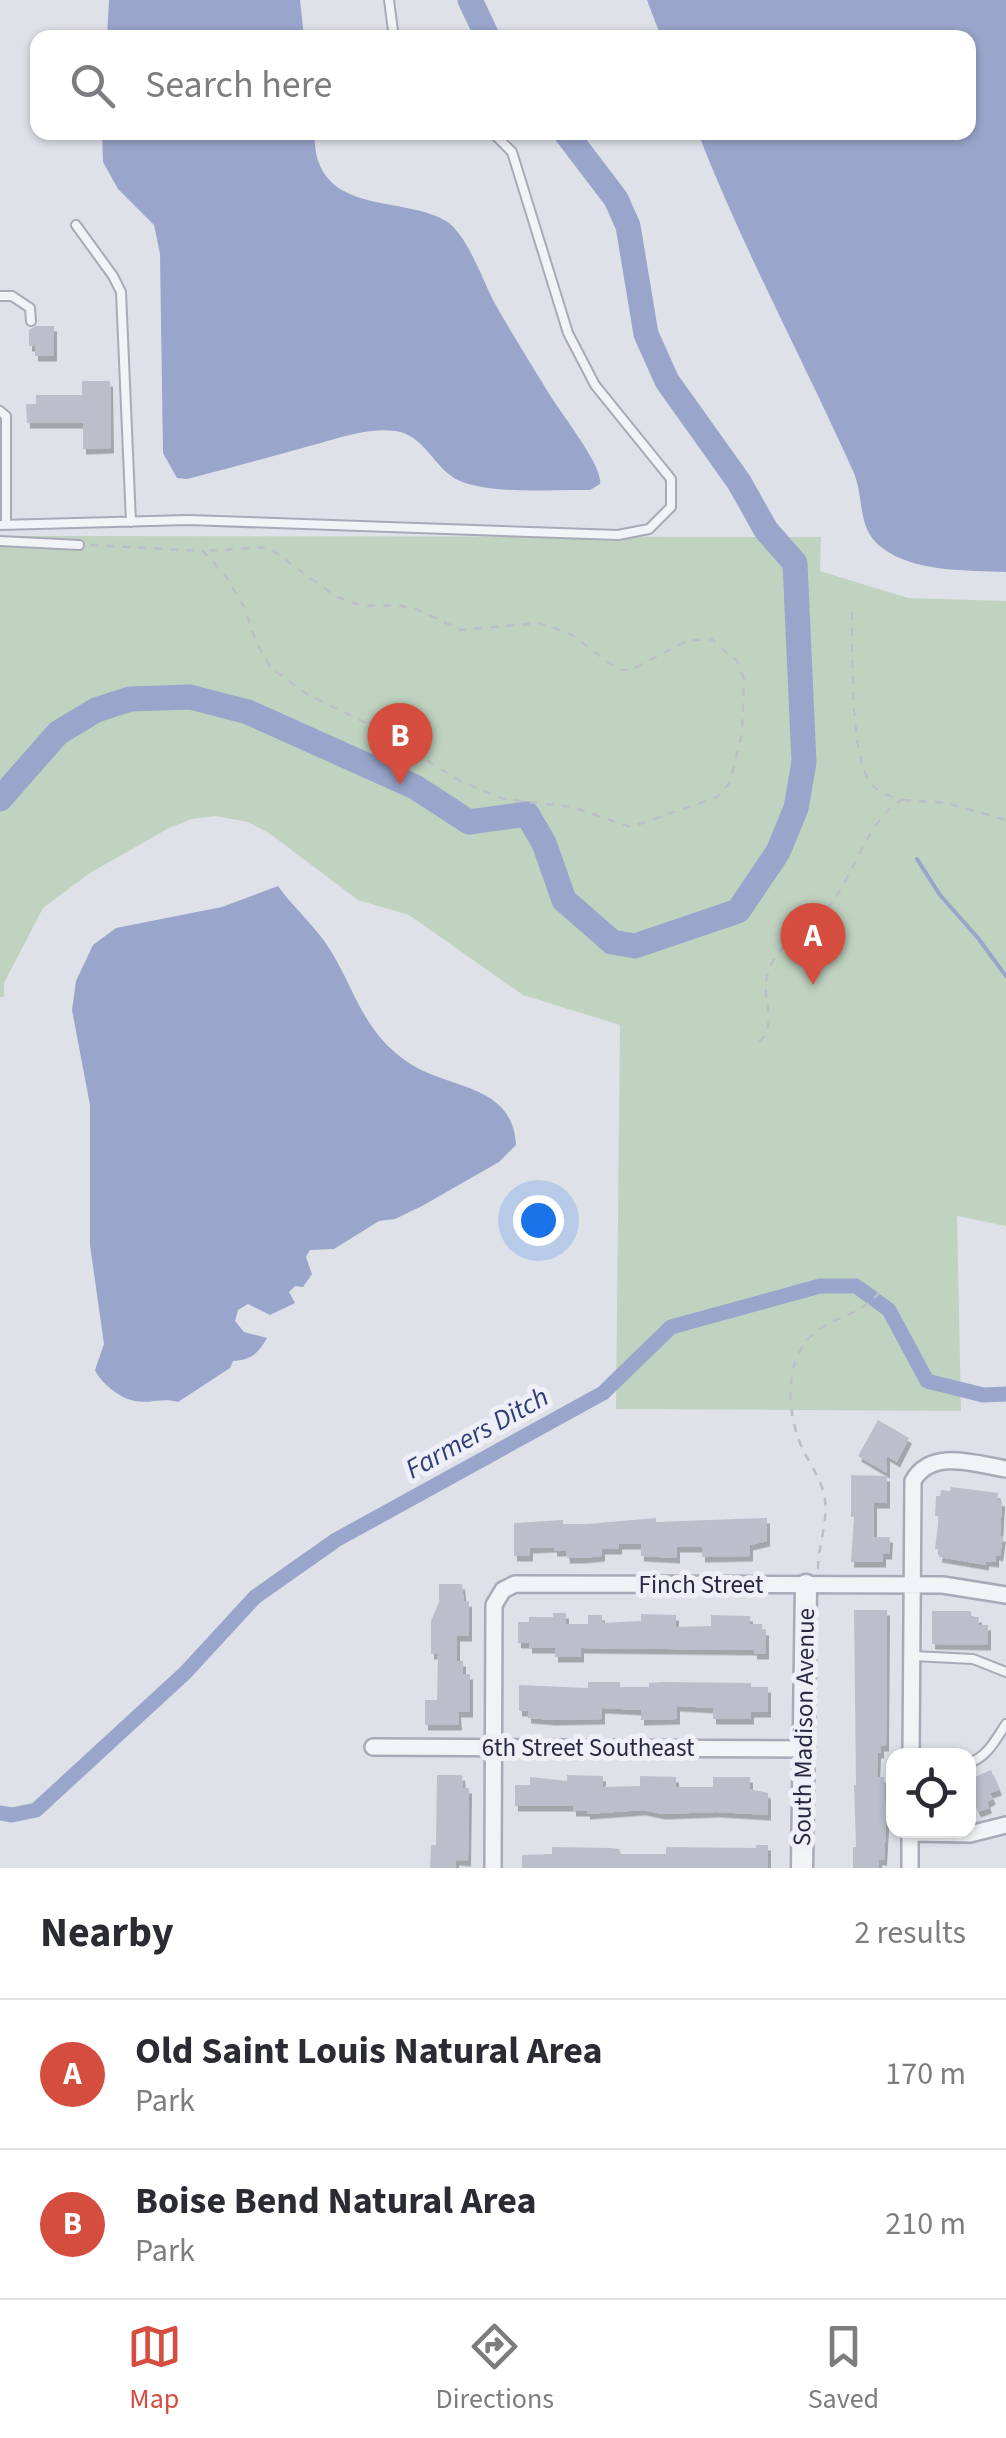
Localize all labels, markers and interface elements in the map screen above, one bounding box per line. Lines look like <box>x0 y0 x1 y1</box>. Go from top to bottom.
search box <box>30 30 976 140</box>
icon: search <box>65 58 120 113</box>
text: Search here <box>145 58 332 112</box>
pin: B <box>368 702 432 785</box>
pin: A <box>780 902 846 985</box>
your location <box>513 1195 564 1246</box>
water label: Farmers Ditch <box>398 1377 556 1489</box>
street label: Finch Street <box>639 1567 764 1603</box>
street label: South Madison Avenue <box>784 1608 824 1846</box>
street label: 6th Street Southeast <box>482 1730 695 1766</box>
map controls <box>886 1748 976 1838</box>
button: locate <box>886 1748 976 1838</box>
text: Nearby <box>40 1903 174 1963</box>
text: 2 results <box>854 1910 966 1956</box>
text: Old Saint Louis Natural Area <box>135 2024 603 2078</box>
text: A <box>63 2051 82 2097</box>
text: 170 m <box>885 2051 966 2097</box>
text: Park <box>135 2078 195 2124</box>
text: Boise Bend Natural Area <box>135 2174 537 2228</box>
text: B <box>63 2201 82 2247</box>
text: 210 m <box>885 2201 966 2247</box>
text: Park <box>135 2228 195 2274</box>
tab: Map <box>127 2319 182 2419</box>
tab: Directions <box>436 2319 554 2419</box>
tab: Saved <box>808 2319 879 2419</box>

